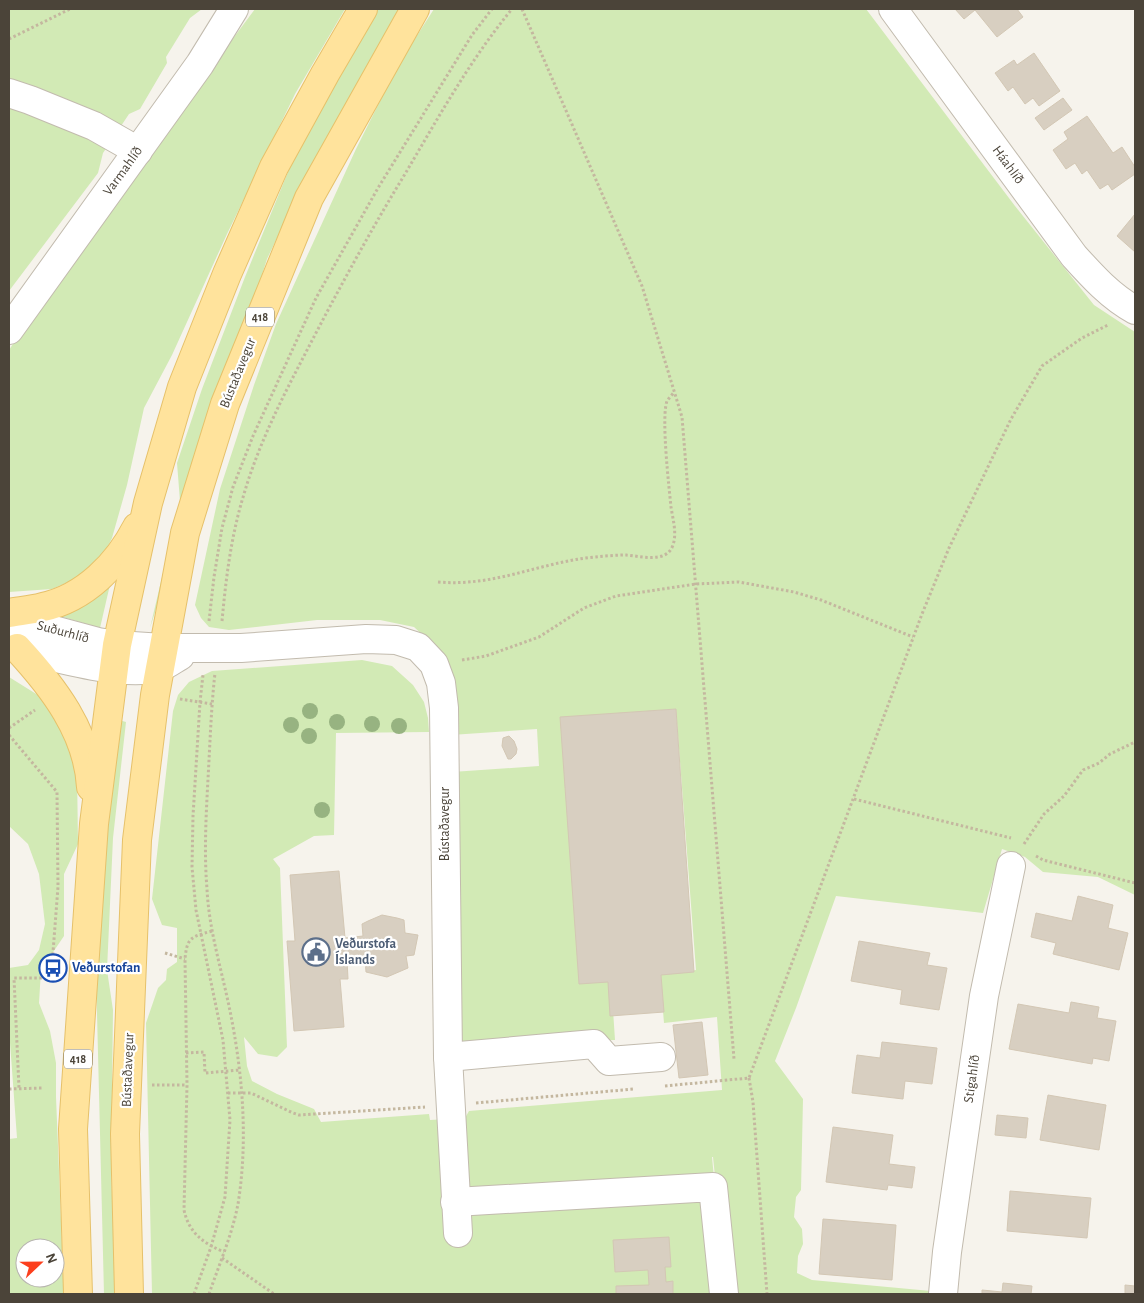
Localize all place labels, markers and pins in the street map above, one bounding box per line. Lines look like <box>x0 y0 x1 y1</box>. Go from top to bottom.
public building icon: Veðurstofa Íslands <box>301 937 331 967</box>
place label: Veðurstofa Íslands <box>335 937 396 967</box>
bus stop icon: Veðurstofan <box>38 953 68 983</box>
place label: Veðurstofan <box>72 961 140 975</box>

